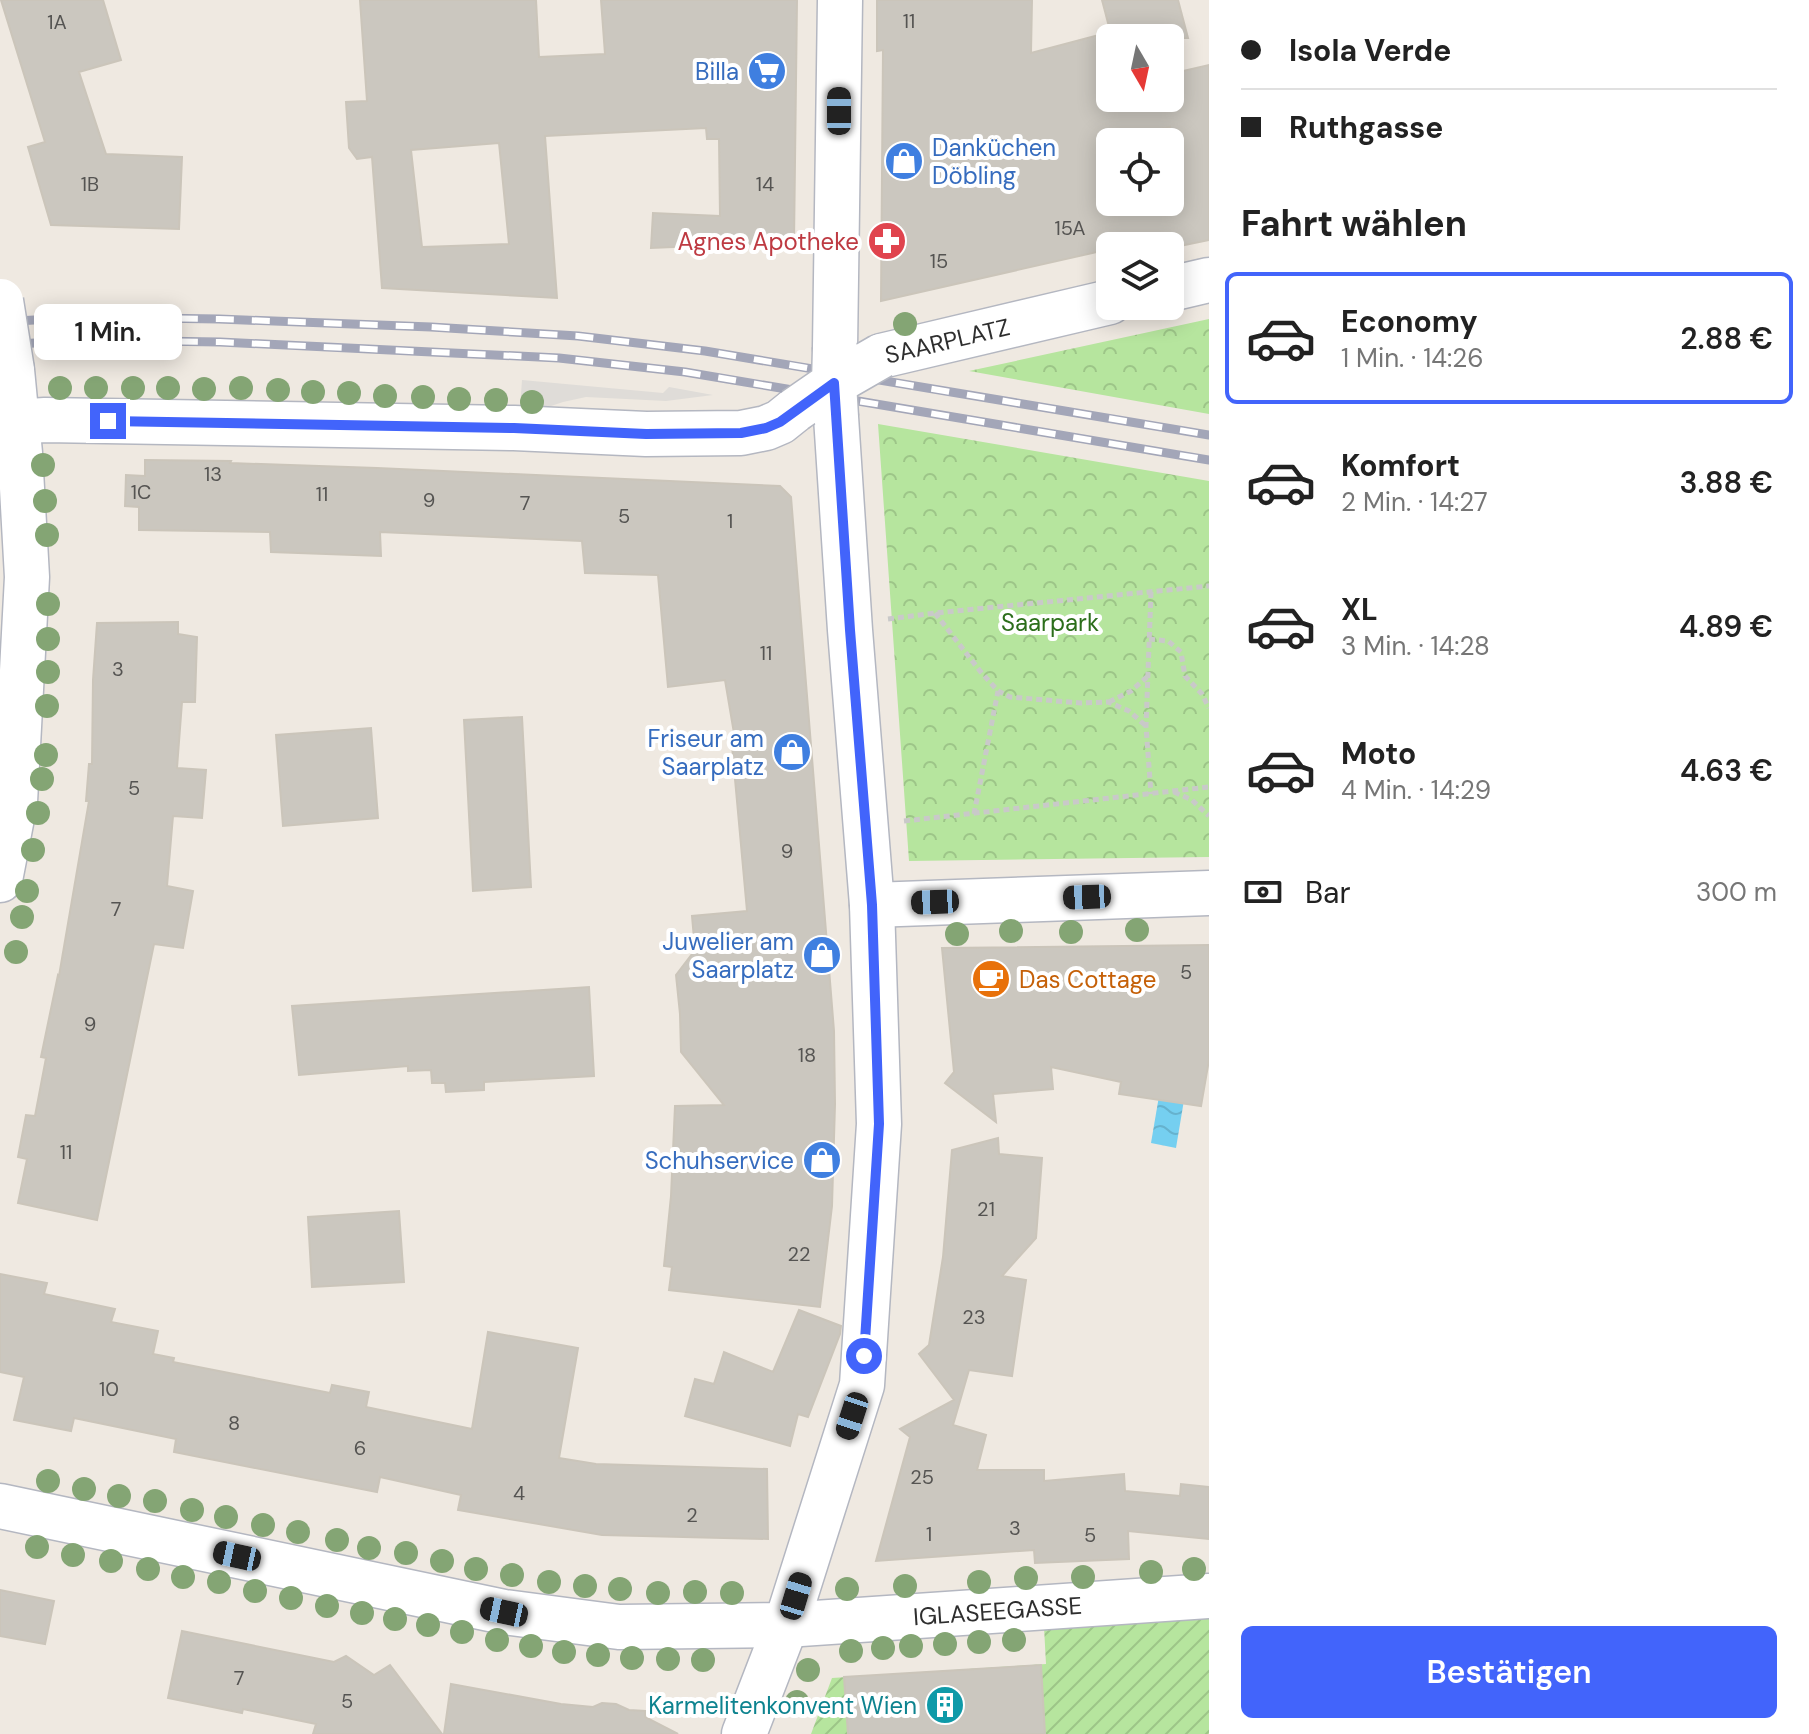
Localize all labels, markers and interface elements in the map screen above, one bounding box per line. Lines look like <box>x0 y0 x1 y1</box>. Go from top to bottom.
house number: 11 <box>903 8 915 34</box>
house number: 1A <box>47 9 67 35</box>
north arrow <box>1096 24 1184 112</box>
map controls <box>1096 24 1184 320</box>
text: Isola Verde <box>1289 31 1451 70</box>
supermarket icon: Billa <box>746 50 788 92</box>
place label: Billa <box>695 56 739 87</box>
car <box>827 87 851 135</box>
text: Ruthgasse <box>1289 108 1443 147</box>
button: locate <box>1096 128 1184 216</box>
place label: Danküchen Döbling <box>932 132 1056 191</box>
shop icon: Danküchen Döbling <box>883 140 925 182</box>
house number: 1B <box>81 171 99 197</box>
house number: 14 <box>756 171 774 197</box>
text: Fahrt wählen <box>1241 200 1467 247</box>
house number: 15A <box>1055 215 1085 241</box>
pharmacy icon: Agnes Apotheke <box>866 220 908 262</box>
place label: Agnes Apotheke <box>677 226 859 257</box>
button: layers <box>1096 232 1184 320</box>
house number: 15 <box>930 248 948 274</box>
icon: car <box>1245 302 1317 374</box>
text: Economy <box>1341 302 1478 341</box>
callout: 1 Min. <box>34 305 182 361</box>
street label: SAARPLATZ <box>882 311 1013 370</box>
text: 1 Min. <box>75 315 141 349</box>
text: 2.88 € <box>1680 319 1773 358</box>
text: 1 Min. · 14:26 <box>1341 341 1484 375</box>
route end <box>90 403 126 439</box>
icon: car <box>1245 446 1317 518</box>
text: Komfort <box>1341 446 1460 485</box>
house number: 13 <box>204 461 222 487</box>
text: 3.88 € <box>1680 463 1773 502</box>
house number: 1C <box>131 479 151 505</box>
house number: 11 <box>316 481 328 507</box>
text: 2 Min. · 14:27 <box>1341 485 1488 519</box>
house number: 9 <box>423 487 435 513</box>
house number: 7 <box>520 490 530 516</box>
house number: 5 <box>618 503 630 529</box>
house number: 1 <box>727 508 733 534</box>
icon: car <box>1245 590 1317 662</box>
text: XL <box>1341 590 1378 629</box>
park label: Saarpark <box>1001 607 1099 638</box>
text: 4.89 € <box>1679 607 1773 646</box>
text: 3 Min. · 14:28 <box>1341 629 1490 663</box>
house number: 11 <box>760 640 772 666</box>
house number: 3 <box>112 656 124 682</box>
place label: Friseur am Saarplatz <box>647 723 764 782</box>
shop icon: Friseur am Saarplatz <box>771 731 813 773</box>
icon: car <box>1245 734 1317 806</box>
text: Moto <box>1341 734 1416 773</box>
text: 4.63 € <box>1680 751 1773 790</box>
text: 4 Min. · 14:29 <box>1341 773 1491 807</box>
house number: 5 <box>128 775 140 801</box>
house number: 9 <box>781 838 793 864</box>
icon: cash <box>1241 870 1285 914</box>
text: Bar <box>1305 873 1351 912</box>
text: 300 m <box>1696 875 1777 909</box>
car <box>1063 884 1111 910</box>
car <box>911 889 959 915</box>
house number: 7 <box>111 896 121 922</box>
place label: Juwelier am Saarplatz <box>662 926 794 985</box>
shop icon: Juwelier am Saarplatz <box>801 934 843 976</box>
cafe icon: Das Cottage <box>970 958 1012 1000</box>
house number: 5 <box>1180 959 1192 985</box>
place label: Das Cottage <box>1019 964 1156 995</box>
house number: 9 <box>84 1011 96 1037</box>
house number: 18 <box>798 1042 816 1068</box>
house number: 11 <box>60 1139 72 1165</box>
shop icon: Schuhservice <box>801 1139 843 1181</box>
place label: Schuhservice <box>645 1145 794 1176</box>
house number: 21 <box>977 1196 995 1222</box>
house number: 22 <box>787 1241 811 1267</box>
house number: 23 <box>962 1304 986 1330</box>
route start <box>846 1338 882 1374</box>
house number: 10 <box>99 1376 119 1402</box>
car <box>833 1389 871 1443</box>
house number: 8 <box>228 1410 240 1436</box>
house number: 6 <box>354 1435 366 1461</box>
house number: 25 <box>910 1464 934 1490</box>
house number: 4 <box>513 1480 525 1506</box>
house number: 2 <box>686 1502 698 1528</box>
house number: 3 <box>1009 1515 1021 1541</box>
house number: 1 <box>926 1521 932 1547</box>
house number: 5 <box>1084 1522 1096 1548</box>
car <box>211 1539 263 1573</box>
car <box>778 1570 814 1622</box>
street label: IGLASEEGASSE <box>912 1589 1083 1632</box>
car <box>478 1595 530 1629</box>
button: Bestätigen <box>1241 1626 1777 1718</box>
house number: 7 <box>234 1665 244 1691</box>
building icon: Karmelitenkonvent Wien <box>924 1684 966 1726</box>
house number: 5 <box>341 1688 353 1714</box>
place label: Karmelitenkonvent Wien <box>648 1690 917 1721</box>

